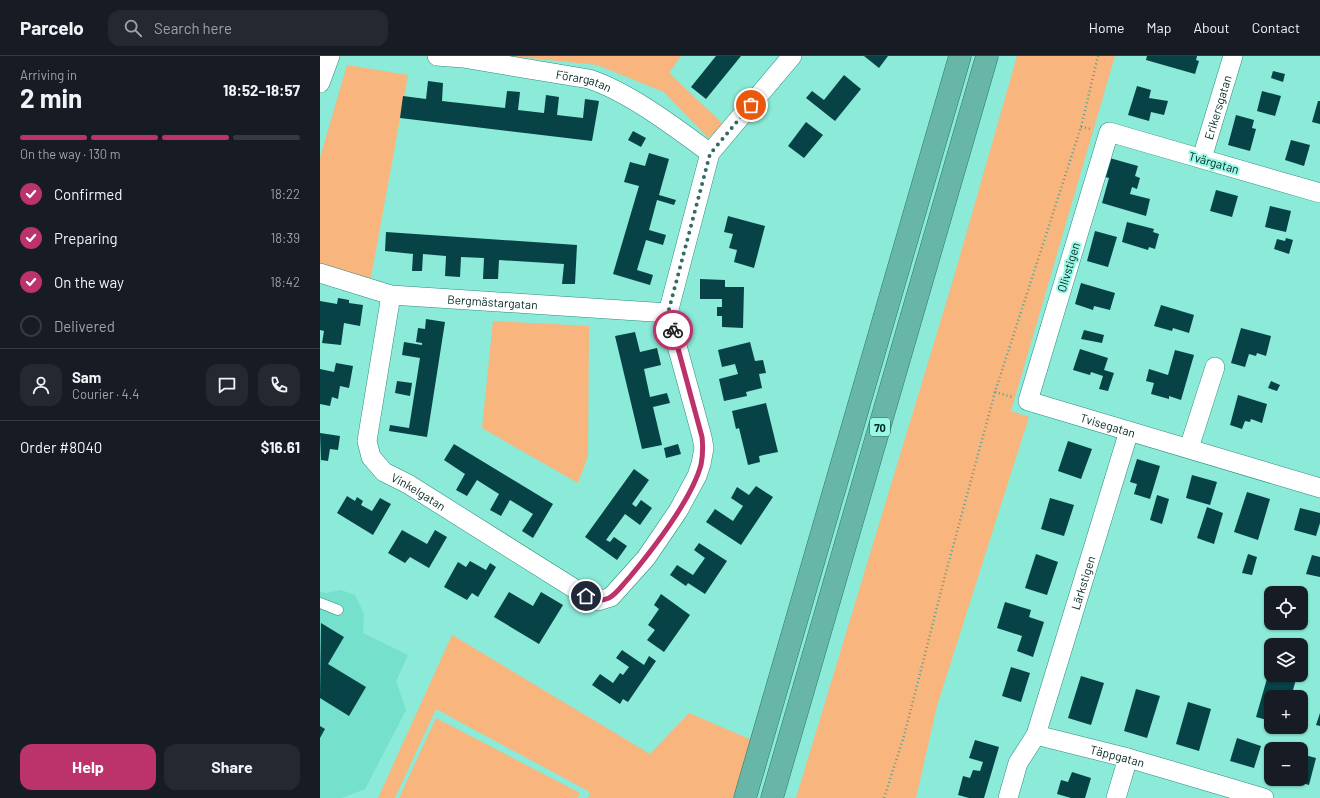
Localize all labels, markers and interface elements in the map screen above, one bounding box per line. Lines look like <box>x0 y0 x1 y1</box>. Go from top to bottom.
search box <box>108 10 388 46</box>
text: Parcelo <box>20 16 84 39</box>
icon: search <box>122 17 144 39</box>
text: Search here <box>154 19 232 37</box>
text: Home <box>1089 19 1125 36</box>
text: Map <box>1147 19 1171 36</box>
text: About <box>1193 19 1230 36</box>
text: Contact <box>1252 19 1300 36</box>
text: Arriving in <box>20 67 77 83</box>
street label: Förargatan <box>555 67 614 94</box>
street label: Erikersgatan <box>1201 73 1234 141</box>
text: 18:52–18:57 <box>223 81 300 99</box>
text: 2 min <box>20 82 82 113</box>
pin <box>734 88 768 122</box>
icon: bag <box>740 94 762 116</box>
text: On the way · 130 m <box>20 146 121 162</box>
street label: Tvärgatan <box>1187 148 1241 176</box>
icon: check <box>20 183 42 205</box>
text: Confirmed <box>54 185 122 203</box>
text: 18:22 <box>270 186 300 202</box>
icon: check <box>20 227 42 249</box>
text: Preparing <box>54 229 118 247</box>
text: 18:39 <box>271 230 300 246</box>
street label: Olivstigen <box>1054 241 1082 293</box>
icon: check <box>20 271 42 293</box>
text: On the way <box>54 273 124 291</box>
text: 18:42 <box>270 274 300 290</box>
street label: Bergmästargatan <box>447 292 538 312</box>
courier <box>653 310 693 350</box>
text: Delivered <box>54 317 115 335</box>
icon: bike <box>662 319 684 341</box>
button: person <box>20 364 62 406</box>
button: chat <box>206 364 248 406</box>
button: phone <box>258 364 300 406</box>
text: Sam <box>72 368 101 386</box>
text: Courier · 4.4 <box>72 386 140 402</box>
street label: Tvisegatan <box>1079 410 1137 440</box>
road number: 70 <box>870 418 890 436</box>
text: Order #8040 <box>20 438 102 456</box>
text: $16.61 <box>261 438 300 456</box>
street label: Vinkelgatan <box>389 470 448 513</box>
street label: Lärkstigen <box>1068 554 1097 611</box>
pin <box>569 579 603 613</box>
icon: home <box>575 585 597 607</box>
map controls <box>1264 586 1308 786</box>
button: locate <box>1264 586 1308 630</box>
button: layers <box>1264 638 1308 682</box>
button: + <box>1264 690 1308 734</box>
street label: Täppgatan <box>1089 742 1146 769</box>
button: − <box>1264 742 1308 786</box>
button: Help <box>20 744 156 790</box>
button: Share <box>164 744 300 790</box>

